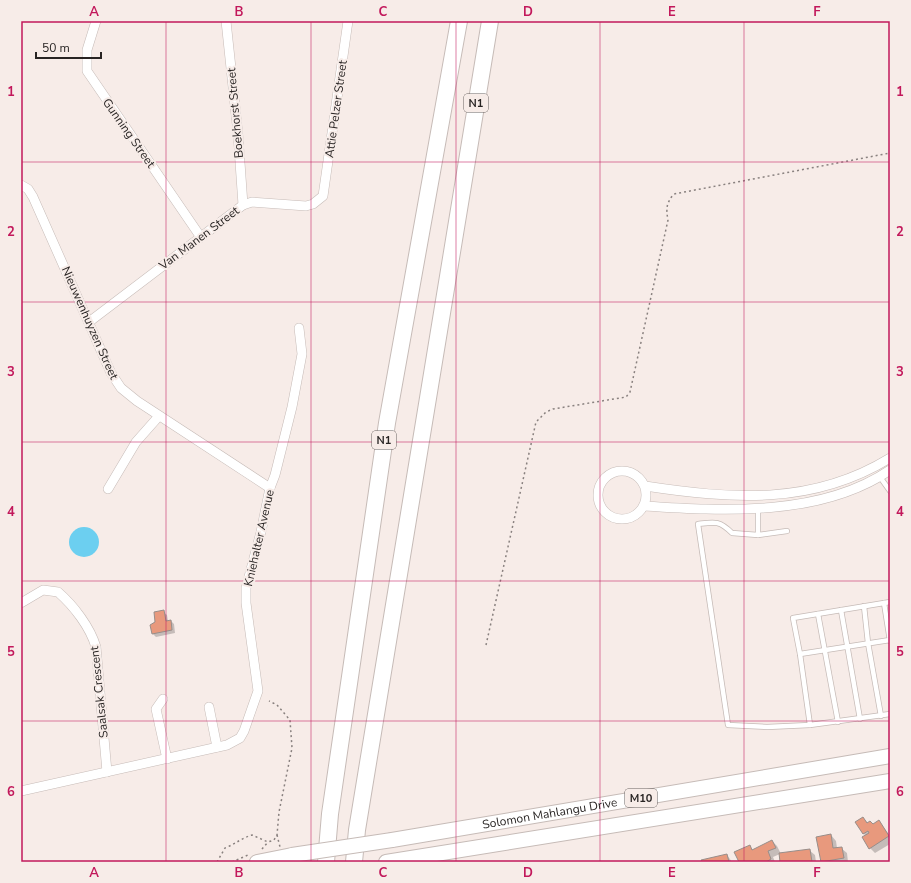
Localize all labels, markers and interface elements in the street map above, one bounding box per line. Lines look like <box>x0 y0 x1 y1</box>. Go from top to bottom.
text: A <box>89 3 99 21</box>
text: B <box>235 3 244 21</box>
text: C <box>379 3 388 21</box>
text: D <box>523 3 533 21</box>
text: E <box>668 3 676 21</box>
text: F <box>813 3 821 21</box>
scale bar <box>36 34 101 60</box>
text: 50 m <box>42 40 70 56</box>
street label: Attie Pelzer Street <box>321 58 351 159</box>
street label: Boekhorst Street <box>223 66 247 159</box>
text: 1 <box>7 83 15 101</box>
text: 1 <box>896 83 904 101</box>
road number: N1 <box>464 94 488 112</box>
street label: Gunning Street <box>99 95 159 172</box>
street label: Van Manen Street <box>155 202 243 274</box>
text: 2 <box>7 223 15 241</box>
text: 2 <box>896 223 904 241</box>
street label: Nieuwenhuyzen Street <box>58 264 122 383</box>
text: 3 <box>7 363 15 381</box>
text: 3 <box>896 363 904 381</box>
road number: N1 <box>372 431 396 449</box>
street label: Kniehalter Avenue <box>240 488 278 588</box>
text: 4 <box>7 503 15 521</box>
text: 4 <box>896 503 904 521</box>
text: 5 <box>7 643 15 661</box>
text: 5 <box>896 643 904 661</box>
street label: Saalsak Crescent <box>86 645 112 739</box>
text: 6 <box>7 783 15 801</box>
text: 6 <box>896 783 904 801</box>
road number: M10 <box>625 789 657 807</box>
street label: Solomon Mahlangu Drive <box>481 794 619 833</box>
text: A <box>89 864 99 882</box>
text: B <box>235 864 244 882</box>
text: C <box>379 864 388 882</box>
text: D <box>523 864 533 882</box>
text: E <box>668 864 676 882</box>
text: F <box>813 864 821 882</box>

